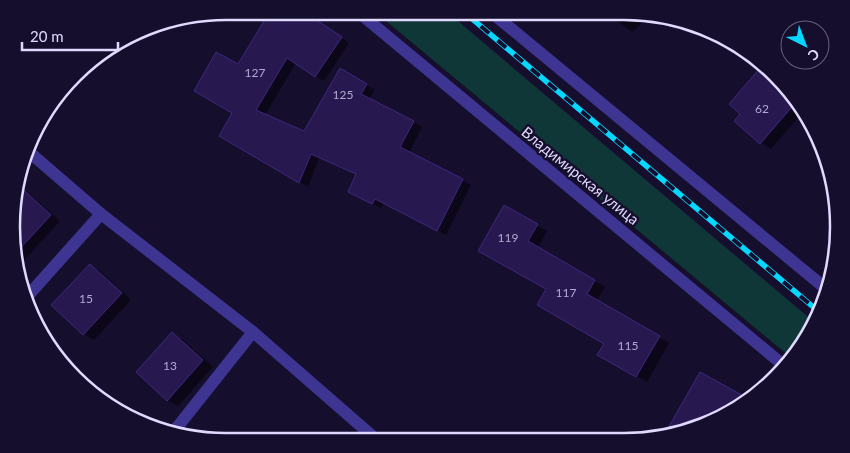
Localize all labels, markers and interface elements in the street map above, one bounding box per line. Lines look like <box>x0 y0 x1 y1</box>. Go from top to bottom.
scale bar <box>22 20 119 52</box>
north arrow <box>780 20 830 70</box>
text: 20 m <box>30 27 64 45</box>
text: С <box>804 46 823 65</box>
house number: 127 <box>245 65 265 80</box>
house number: 125 <box>333 87 353 102</box>
house number: 62 <box>755 101 769 116</box>
street label: Владимирская улица <box>518 122 643 228</box>
house number: 119 <box>498 230 518 245</box>
house number: 117 <box>556 285 576 300</box>
house number: 15 <box>79 291 93 306</box>
house number: 115 <box>618 338 638 353</box>
house number: 13 <box>163 358 177 373</box>

